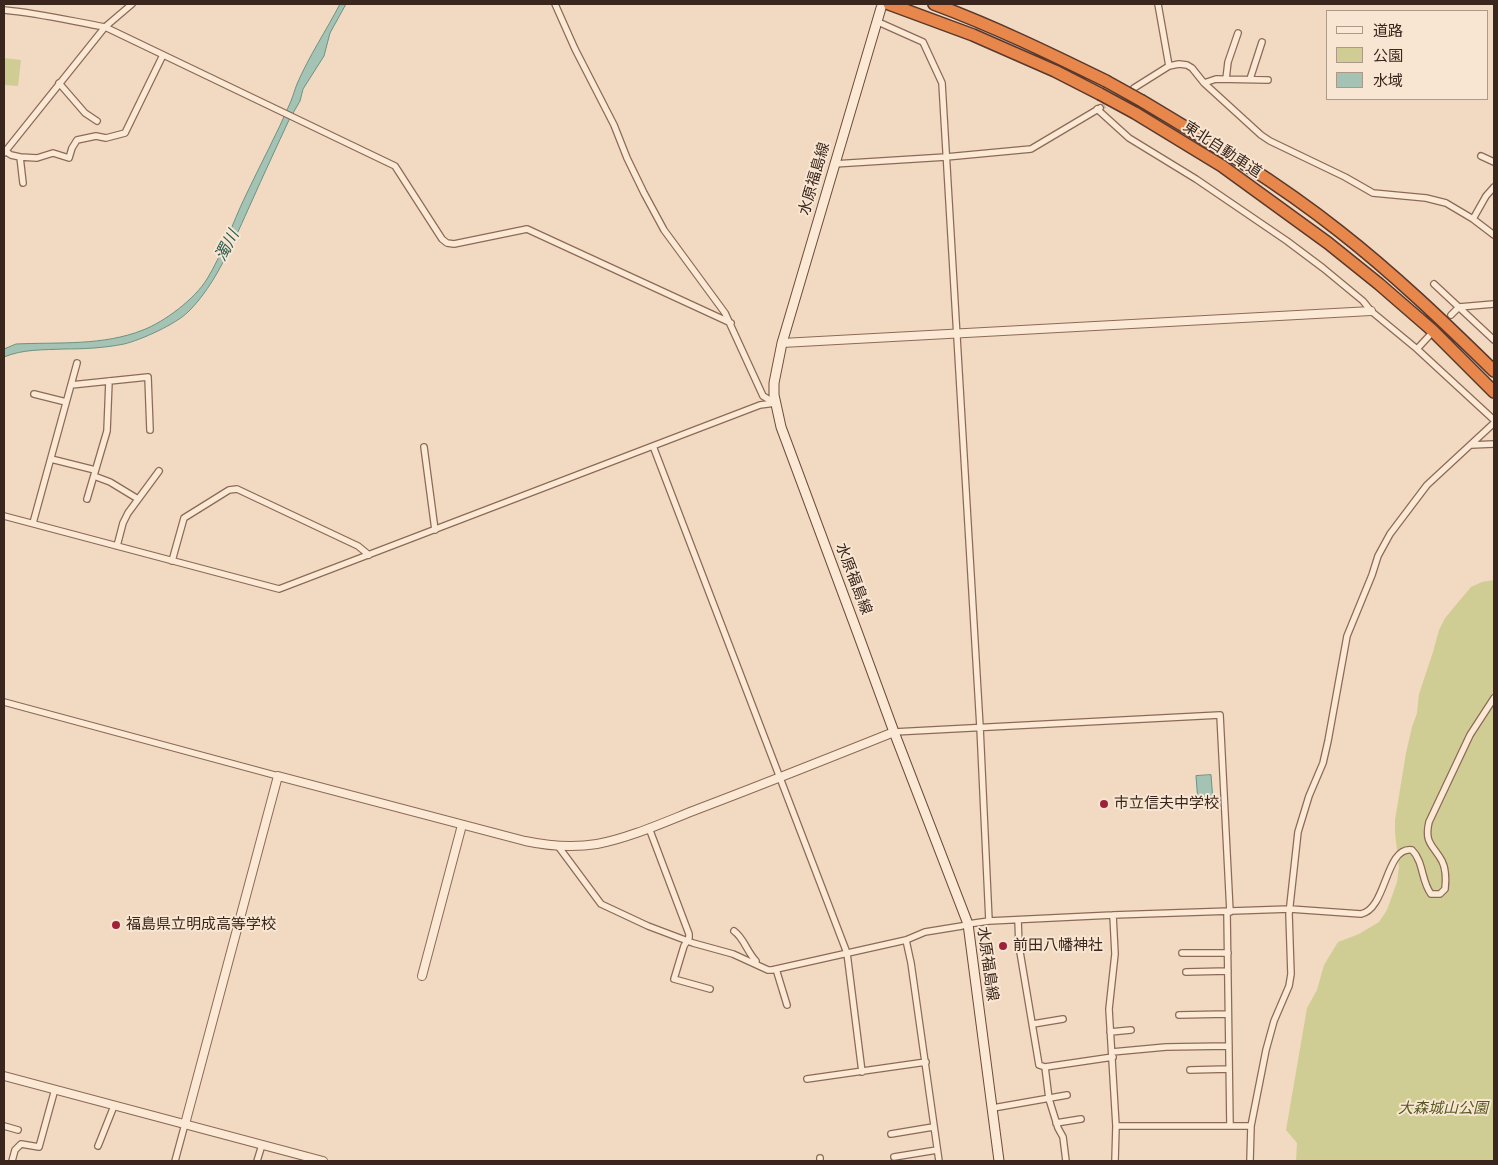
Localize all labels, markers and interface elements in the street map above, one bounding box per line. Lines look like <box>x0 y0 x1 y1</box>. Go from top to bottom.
legend <box>1326 10 1488 100</box>
text: 道路 <box>1373 20 1403 41</box>
text: 公園 <box>1373 45 1403 66</box>
text: 水域 <box>1373 70 1403 91</box>
street label: 東北自動車道 <box>1179 118 1265 182</box>
street label: 水原福島線 <box>796 140 834 218</box>
water label: 濁川 <box>212 227 244 265</box>
street label: 水原福島線 <box>831 541 875 617</box>
place label: 市立信夫中学校 <box>1114 795 1219 813</box>
marker: 市立信夫中学校 <box>1098 798 1110 810</box>
place label: 福島県立明成高等学校 <box>126 916 276 934</box>
marker: 福島県立明成高等学校 <box>110 919 122 931</box>
street label: 水原福島線 <box>973 926 1001 1002</box>
place label: 前田八幡神社 <box>1013 937 1103 955</box>
marker: 前田八幡神社 <box>997 940 1009 952</box>
park label: 大森城山公園 <box>1398 1100 1488 1118</box>

